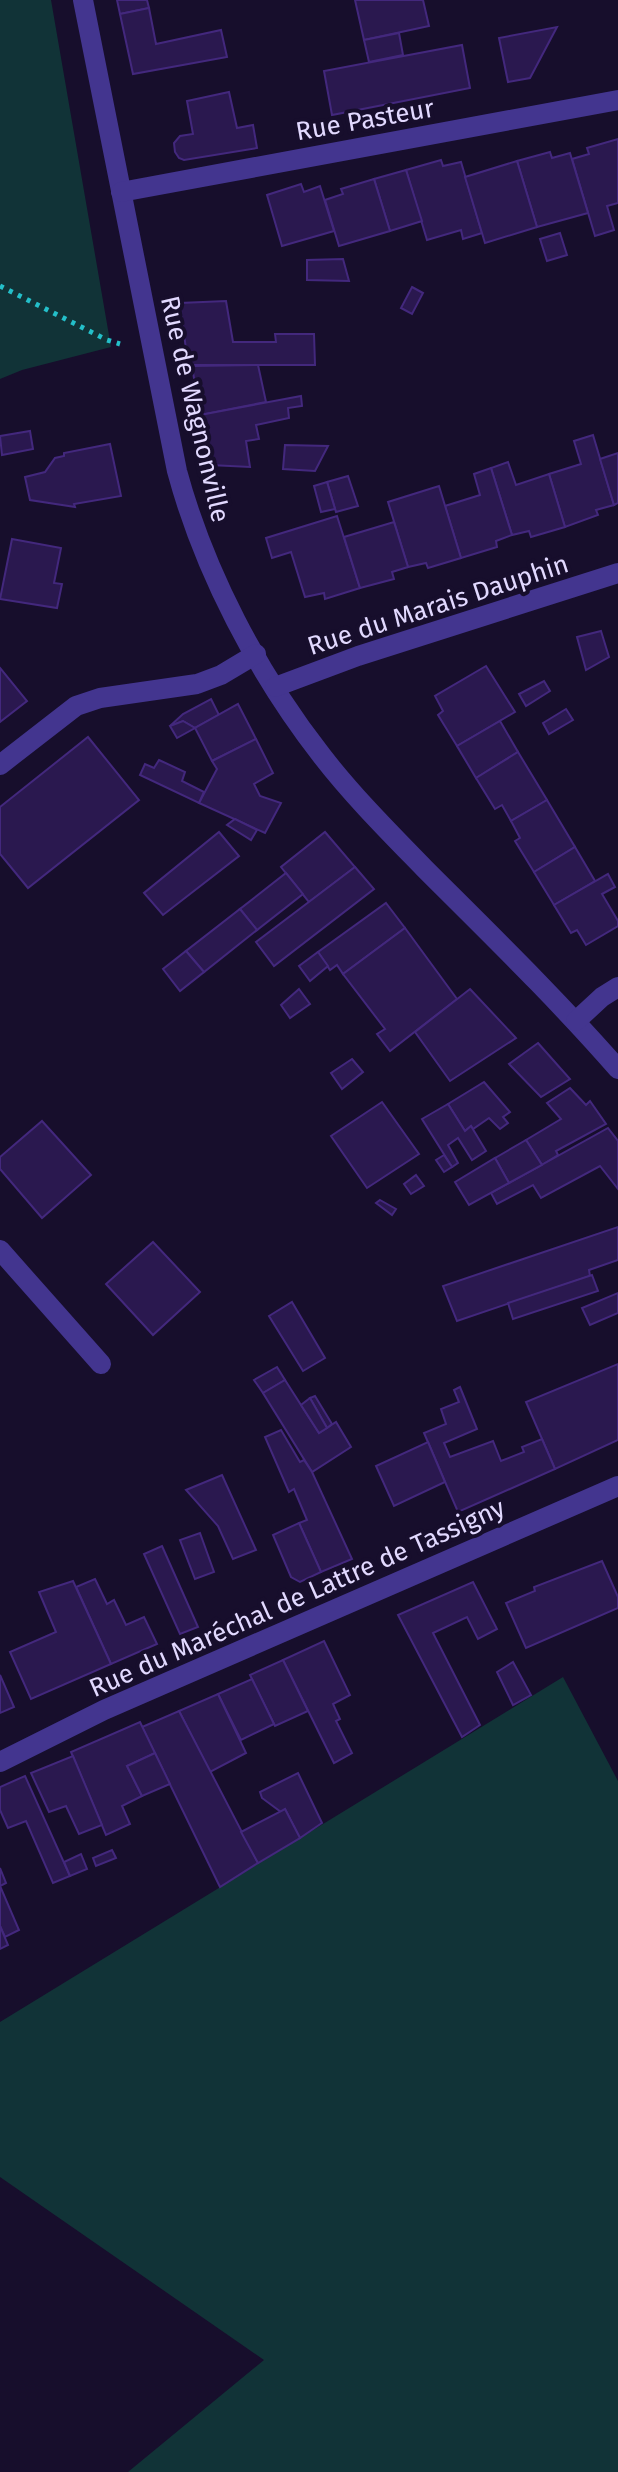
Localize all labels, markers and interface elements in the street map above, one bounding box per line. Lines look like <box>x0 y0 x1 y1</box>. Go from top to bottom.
street label: Rue Pasteur <box>293 93 437 147</box>
street label: Rue de Wagnonville <box>154 293 236 525</box>
street label: Rue du Marais Dauphin <box>304 548 572 662</box>
street label: Rue du Maréchal de Lattre de Tassigny <box>85 1492 510 1704</box>

